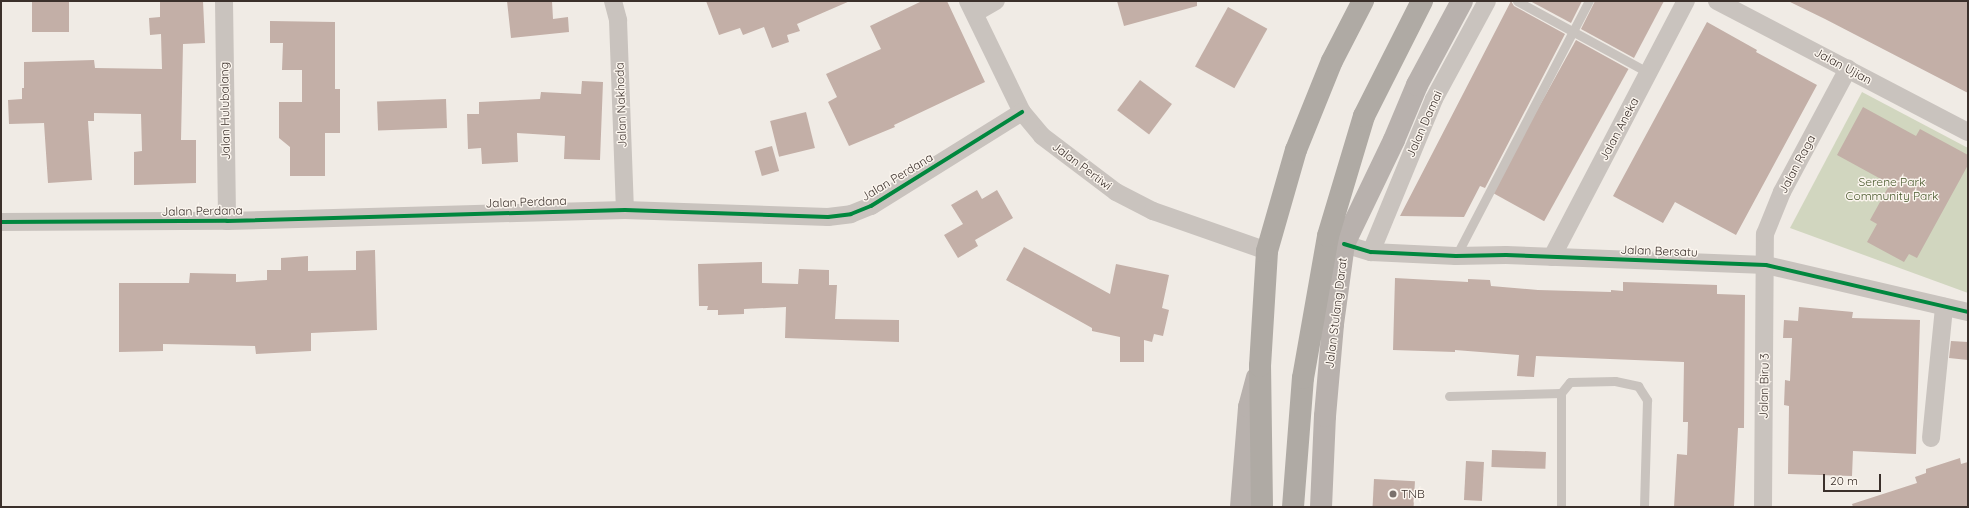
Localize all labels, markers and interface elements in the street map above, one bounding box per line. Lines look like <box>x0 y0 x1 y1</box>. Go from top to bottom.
street label: Jalan Ujian <box>1812 45 1874 87</box>
street label: Jalan Hulubalang <box>217 62 233 160</box>
street label: Jalan Nakhoda <box>612 62 630 148</box>
street label: Jalan Damai <box>1403 89 1445 159</box>
street label: Jalan Aneka <box>1596 95 1642 163</box>
street label: Jalan Raga <box>1776 132 1818 196</box>
street label: Jalan Pertiwi <box>1049 139 1115 193</box>
street label: Jalan Perdana <box>858 150 936 204</box>
park label: Serene Park Community Park <box>1846 175 1938 203</box>
street label: Jalan Perdana <box>485 193 567 211</box>
street label: Jalan Perdana <box>161 203 243 219</box>
street label: Jalan Bersatu <box>1620 242 1698 260</box>
street label: Jalan Stulang Darat <box>1322 257 1350 369</box>
street label: Jalan Biru 3 <box>1756 353 1772 419</box>
scale bar <box>1825 466 1883 492</box>
text: 20 m <box>1830 473 1858 488</box>
place label: TNB <box>1401 487 1425 501</box>
marker: TNB <box>1388 489 1398 499</box>

